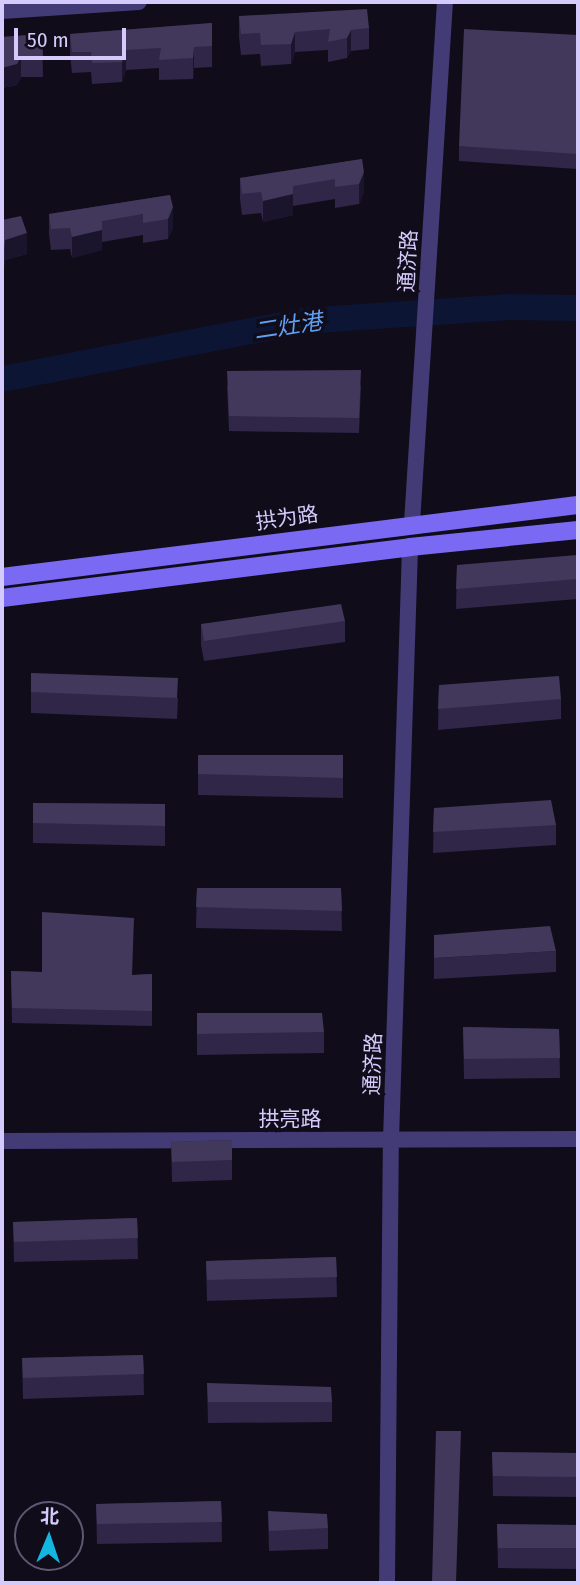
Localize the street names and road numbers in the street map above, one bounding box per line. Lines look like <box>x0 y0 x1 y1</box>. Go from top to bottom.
street label: 通济路 <box>394 229 422 293</box>
street label: 拱为路 <box>254 501 320 535</box>
street label: 通济路 <box>359 1032 387 1096</box>
street label: 拱亮路 <box>259 1106 321 1132</box>

